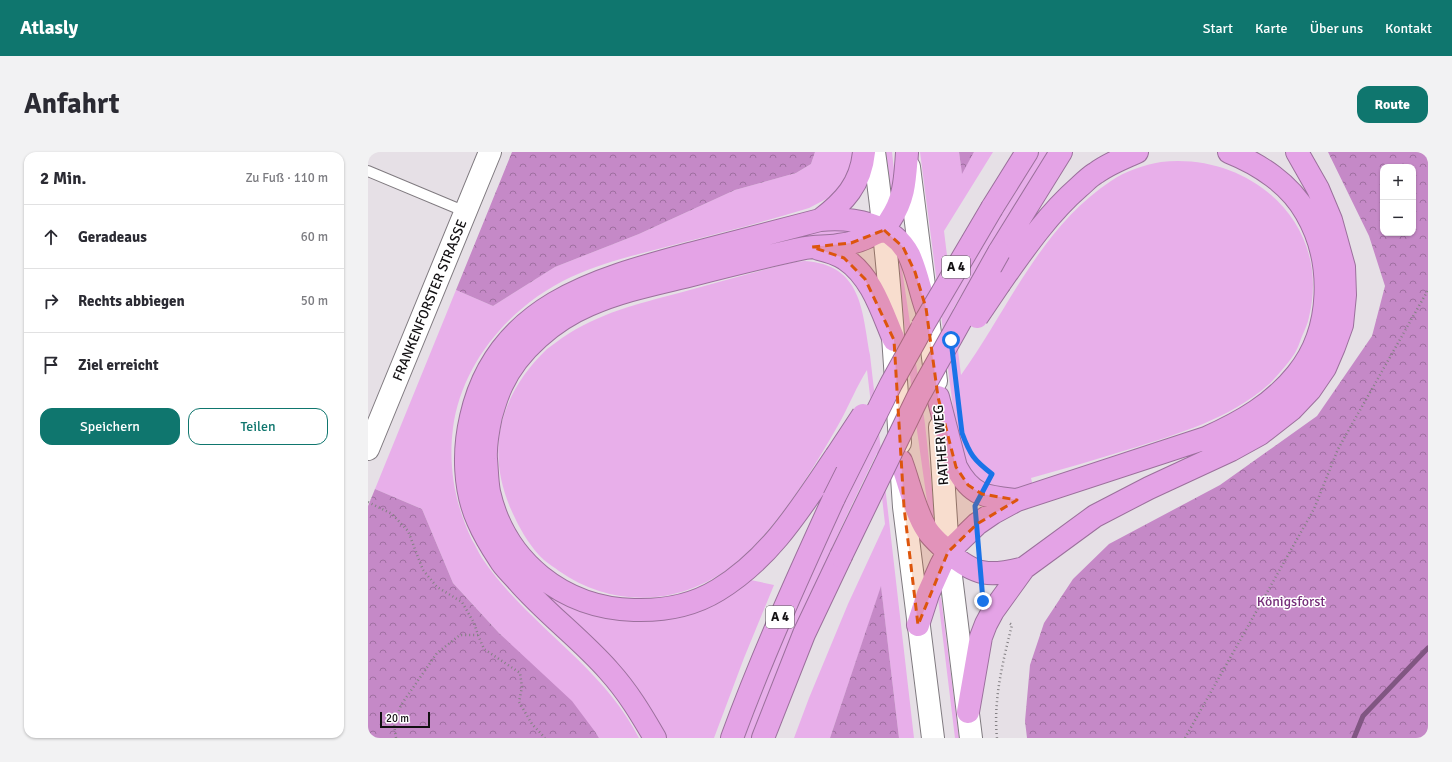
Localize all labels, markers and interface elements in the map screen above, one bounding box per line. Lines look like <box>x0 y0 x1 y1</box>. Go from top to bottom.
text: Atlasly <box>20 16 78 40</box>
text: Start <box>1203 20 1233 37</box>
text: Karte <box>1255 20 1288 37</box>
text: Über uns <box>1310 20 1363 37</box>
text: Kontakt <box>1385 20 1432 37</box>
button: Route <box>1357 86 1428 123</box>
text: Anfahrt <box>24 87 120 121</box>
map controls <box>1380 164 1416 236</box>
button: + <box>1380 164 1416 200</box>
text: 2 Min. <box>40 168 86 189</box>
text: Zu Fuß · 110 m <box>245 170 328 186</box>
button: − <box>1380 200 1416 236</box>
street label: FRANKENFORSTER STRASSE <box>388 217 470 383</box>
icon: ahead <box>40 226 62 248</box>
text: Geradeaus <box>78 228 147 246</box>
text: 60 m <box>301 229 328 245</box>
road number: A 4 <box>942 256 970 278</box>
icon: right <box>40 290 62 312</box>
text: Rechts abbiegen <box>78 292 185 310</box>
text: 50 m <box>301 293 328 309</box>
route start <box>942 331 960 349</box>
icon: arrive <box>40 354 62 376</box>
text: Ziel erreicht <box>78 356 159 374</box>
street label: RATHER WEG <box>930 404 952 486</box>
button: Speichern <box>40 408 180 445</box>
button: Teilen <box>188 408 328 445</box>
route end <box>974 592 992 610</box>
park label: Königsforst <box>1257 593 1325 610</box>
road number: A 4 <box>766 606 794 628</box>
scale bar <box>380 710 430 729</box>
text: 20 m <box>386 712 409 725</box>

